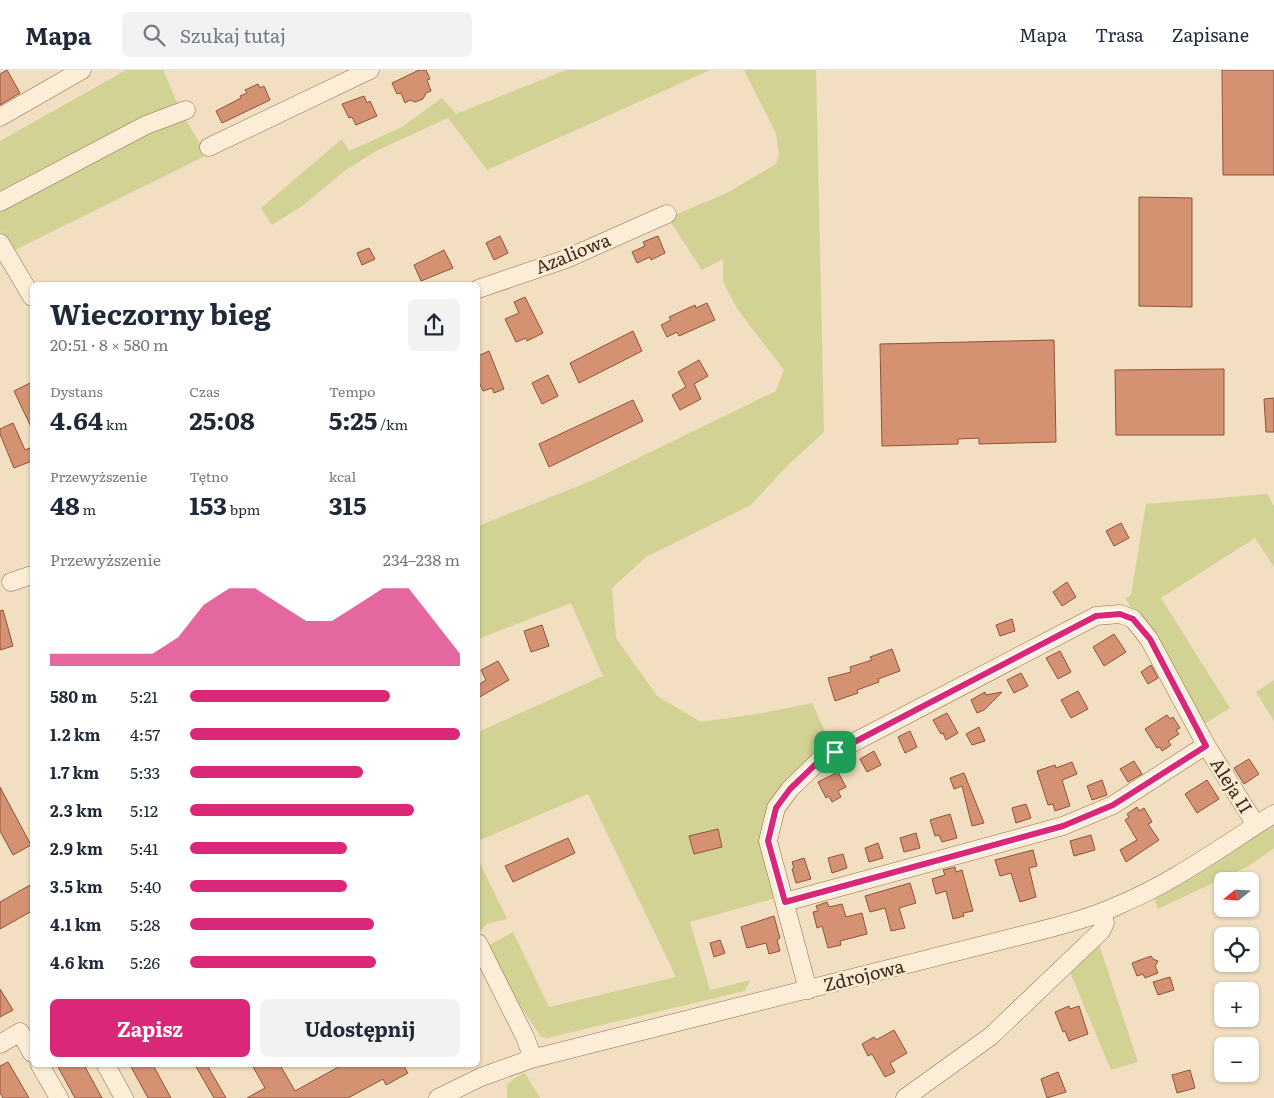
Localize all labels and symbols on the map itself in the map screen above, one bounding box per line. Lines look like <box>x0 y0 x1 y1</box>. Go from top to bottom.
street label: Azaliowa <box>531 225 614 280</box>
pin <box>814 731 856 773</box>
street label: Aleja II <box>1204 752 1260 819</box>
north arrow <box>1214 872 1259 918</box>
street label: Zdrojowa <box>820 951 907 998</box>

